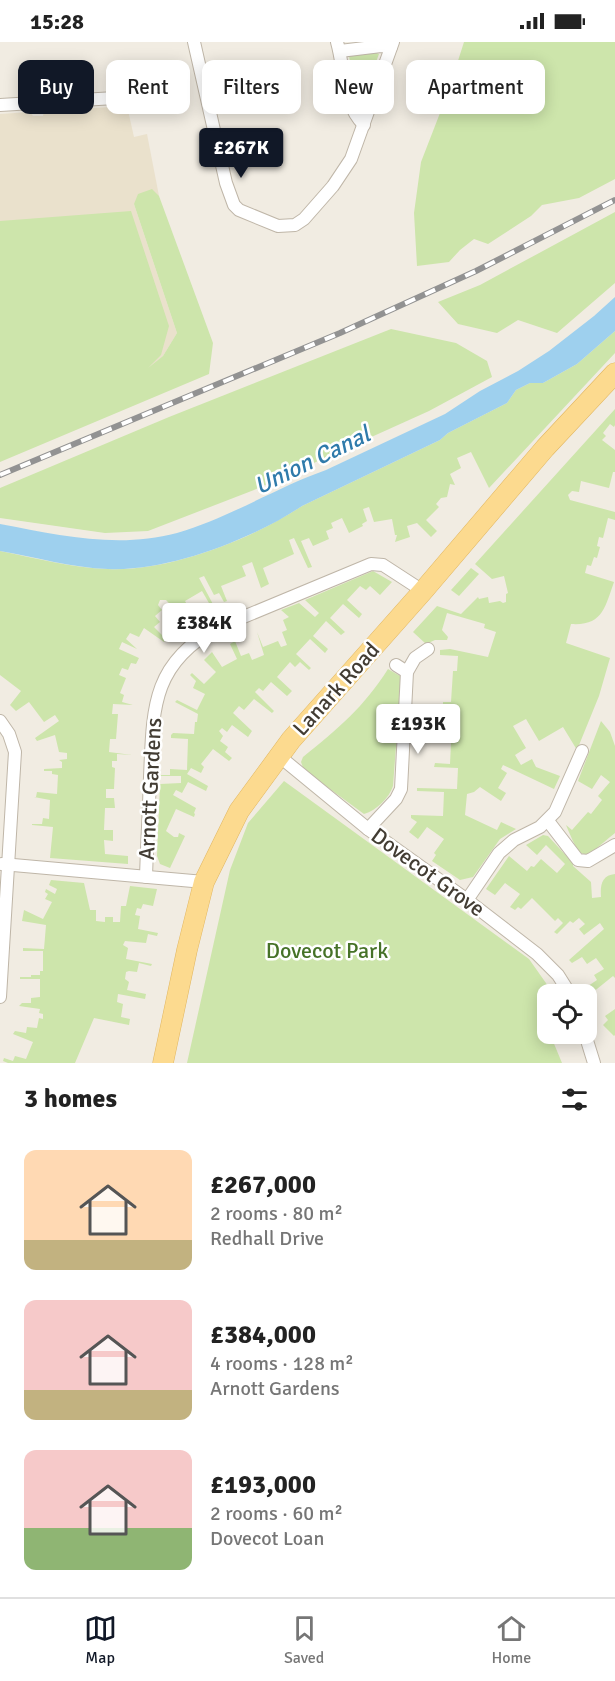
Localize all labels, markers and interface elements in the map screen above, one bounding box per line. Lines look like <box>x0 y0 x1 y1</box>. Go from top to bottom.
text: 15:28 <box>30 8 84 35</box>
chip: Buy <box>18 60 94 114</box>
chip: Rent <box>106 60 190 114</box>
chip: Filters <box>202 60 301 114</box>
chip: New <box>313 60 394 114</box>
chip: Apartment <box>406 60 545 114</box>
pin: £267K <box>199 128 283 179</box>
text: £267K <box>213 135 269 160</box>
water label: Union Canal <box>249 418 377 501</box>
pin: £384K <box>162 603 246 654</box>
text: £384K <box>176 610 232 635</box>
street label: Lanark Road <box>287 637 385 741</box>
pin: £193K <box>376 704 460 755</box>
text: £193K <box>390 711 446 736</box>
street label: Arnott Gardens <box>133 717 167 861</box>
street label: Dovecot Grove <box>366 822 490 922</box>
park label: Dovecot Park <box>266 937 388 964</box>
map controls <box>537 984 597 1044</box>
button: locate <box>537 984 597 1044</box>
text: 3 homes <box>24 1083 117 1115</box>
icon: filters <box>558 1083 591 1116</box>
text: £267,000 <box>210 1169 316 1201</box>
icon: home <box>72 1174 144 1246</box>
text: 2 rooms · 80 m² <box>210 1201 343 1226</box>
text: Redhall Drive <box>210 1226 324 1251</box>
text: £384,000 <box>210 1319 316 1351</box>
icon: home <box>72 1324 144 1396</box>
text: 4 rooms · 128 m² <box>210 1351 354 1376</box>
text: Arnott Gardens <box>210 1376 340 1401</box>
text: £193,000 <box>210 1469 316 1501</box>
icon: home <box>72 1474 144 1546</box>
text: 2 rooms · 60 m² <box>210 1501 343 1526</box>
text: Dovecot Loan <box>210 1526 324 1551</box>
tab: Map <box>84 1612 117 1668</box>
tab: Saved <box>284 1612 324 1668</box>
tab: Home <box>491 1612 531 1668</box>

